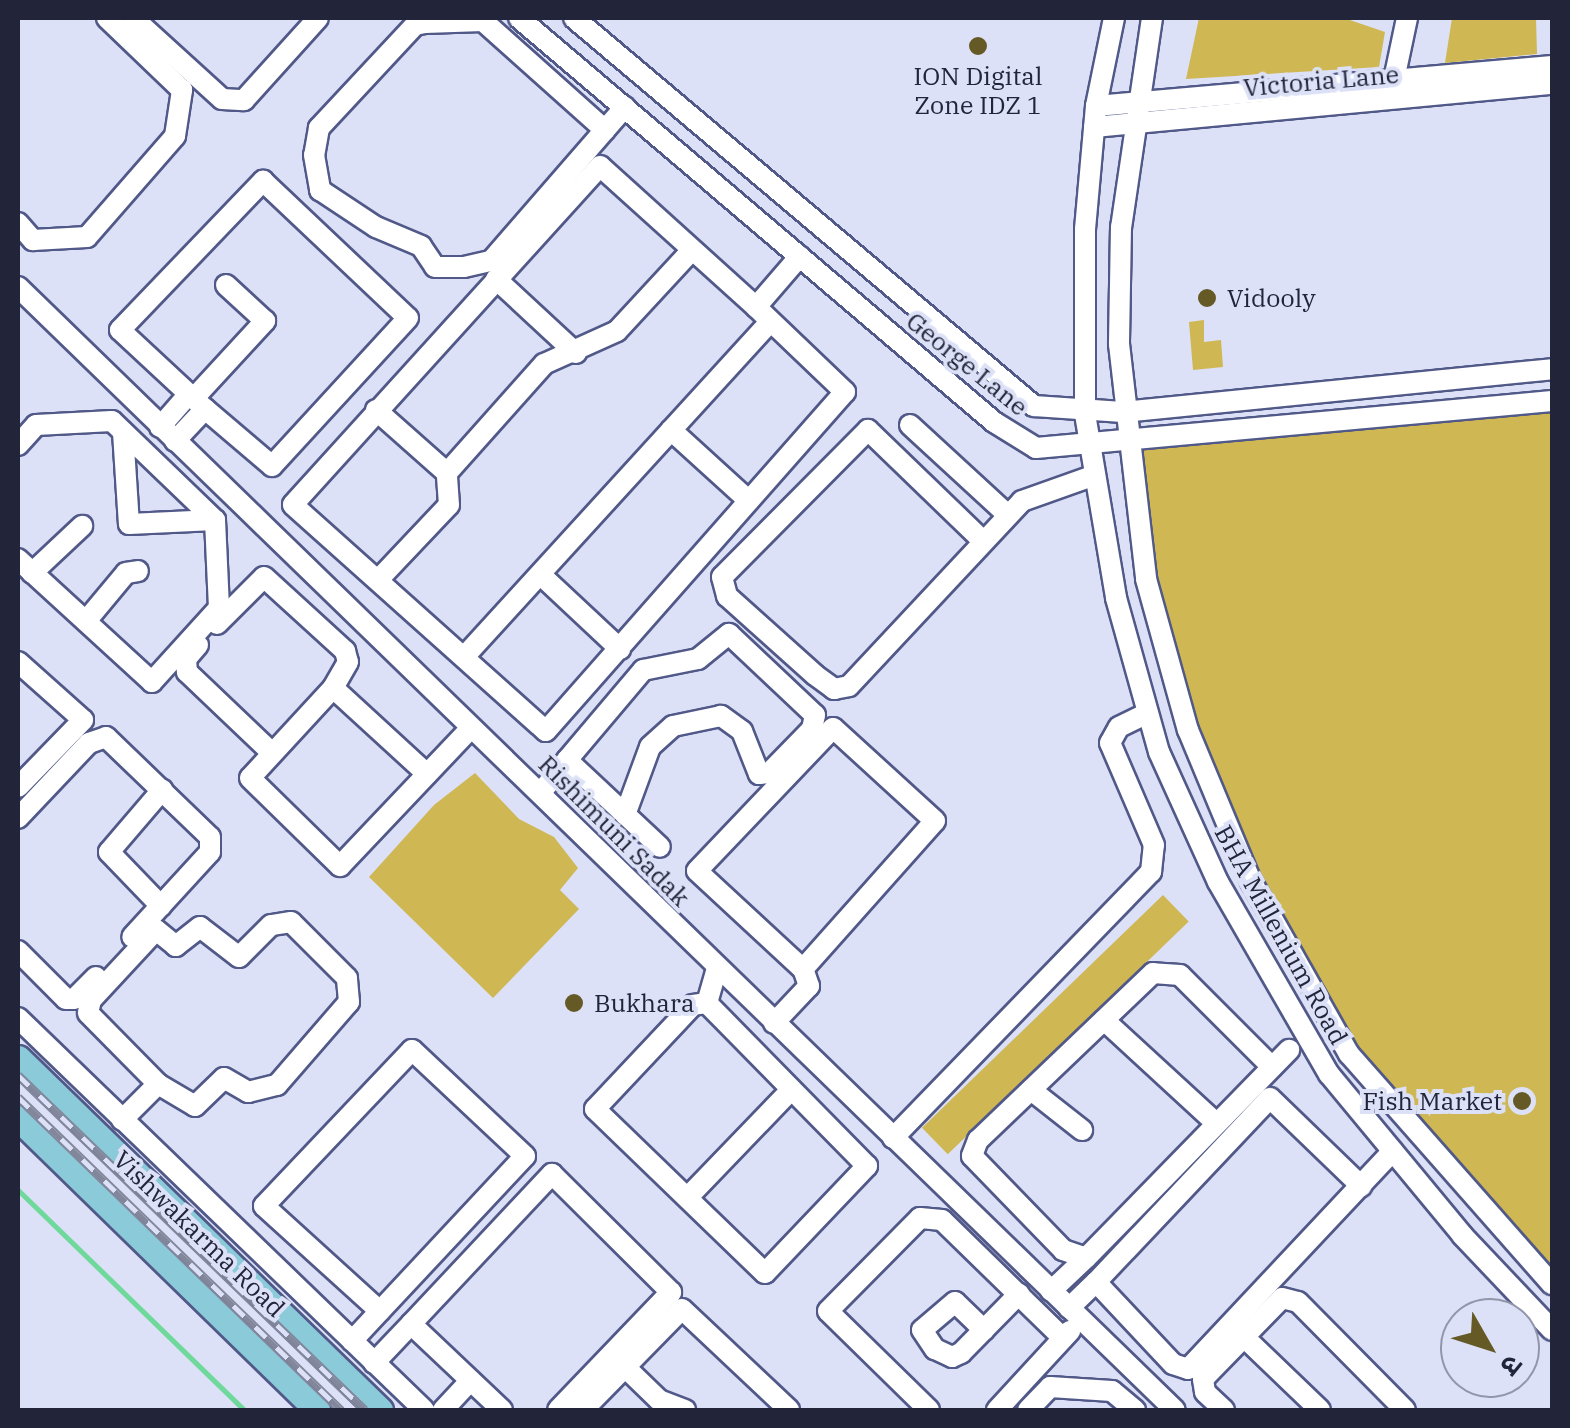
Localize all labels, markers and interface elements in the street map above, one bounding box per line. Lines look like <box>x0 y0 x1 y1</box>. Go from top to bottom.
marker: ION Digital Zone IDZ 1 <box>967 35 989 57</box>
street label: Victoria Lane <box>1242 59 1400 103</box>
place label: ION Digital Zone IDZ 1 <box>914 62 1042 121</box>
place label: Vidooly <box>1227 283 1315 313</box>
marker: Vidooly <box>1196 287 1218 309</box>
street label: George Lane <box>900 306 1034 422</box>
street label: Rishimuni Sadak <box>532 749 696 913</box>
street label: BHA Millenium Road <box>1208 820 1354 1050</box>
place label: Bukhara <box>594 988 695 1018</box>
marker: Bukhara <box>563 992 585 1014</box>
place label: Fish Market <box>1363 1086 1502 1116</box>
marker: Fish Market <box>1511 1090 1533 1112</box>
street label: Vishwakarma Road <box>107 1144 291 1324</box>
north arrow <box>1440 1298 1540 1398</box>
text: उ <box>1493 1348 1532 1384</box>

